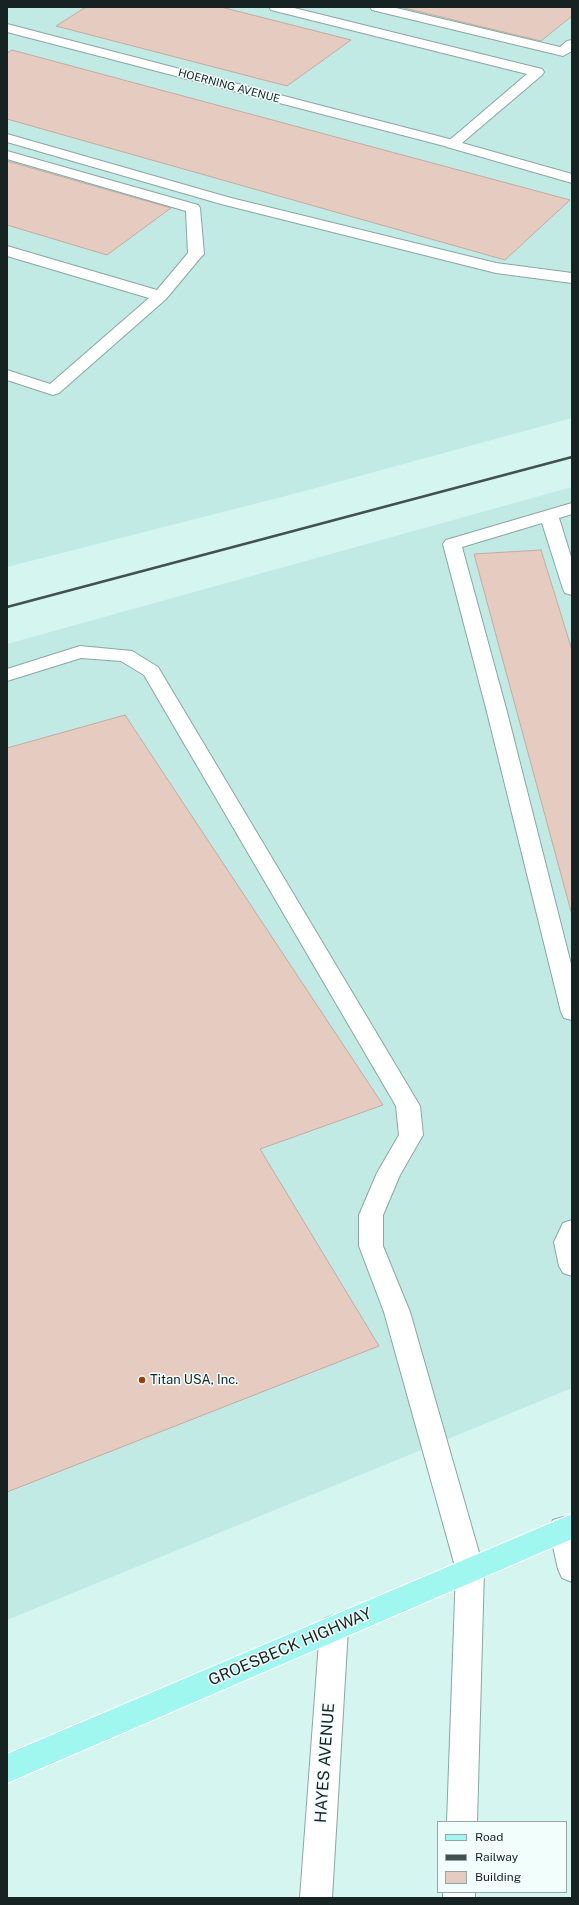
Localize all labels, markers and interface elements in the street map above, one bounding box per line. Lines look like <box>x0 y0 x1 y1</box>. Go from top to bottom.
street label: HOERNING AVENUE <box>177 66 281 106</box>
place label: Titan USA, Inc. <box>150 1372 238 1388</box>
marker: Titan USA, Inc. <box>137 1375 147 1385</box>
street label: GROESBECK HIGHWAY <box>206 1604 374 1690</box>
street label: HAYES AVENUE <box>311 1702 339 1824</box>
legend <box>437 1821 567 1893</box>
text: Road <box>475 1830 503 1844</box>
text: Railway <box>475 1850 518 1864</box>
text: Building <box>475 1870 521 1884</box>

